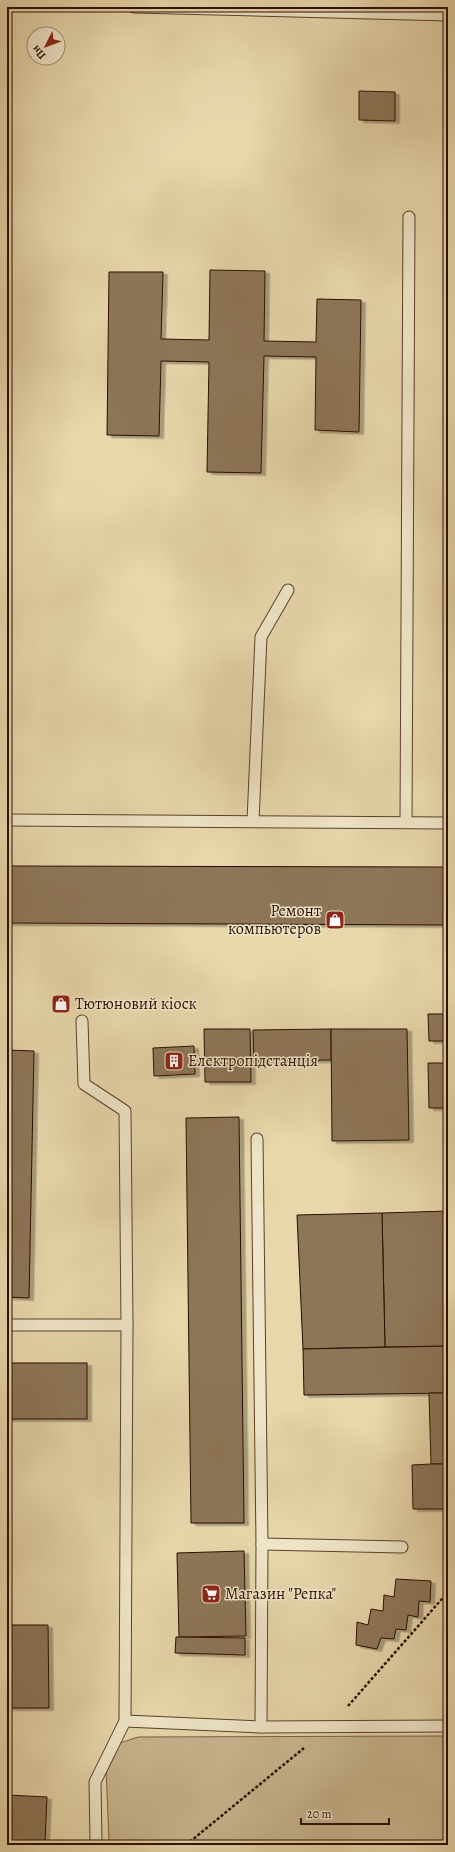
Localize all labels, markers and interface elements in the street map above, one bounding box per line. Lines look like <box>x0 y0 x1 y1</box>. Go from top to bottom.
north arrow <box>26 26 66 66</box>
text: Пн <box>28 42 49 63</box>
place label: Ремонт компьютеров <box>228 900 321 940</box>
shop icon: Ремонт компьютеров <box>324 909 346 931</box>
shop icon: Тютюновий кіоск <box>50 993 72 1015</box>
place label: Тютюновий кіоск <box>75 993 197 1015</box>
building icon: Електропідстанція <box>163 1050 185 1072</box>
place label: Електропідстанція <box>188 1050 318 1072</box>
supermarket icon: Магазин "Репка" <box>200 1583 222 1605</box>
place label: Магазин "Репка" <box>225 1583 337 1605</box>
scale bar <box>301 1800 389 1826</box>
text: 20 m <box>307 1806 331 1822</box>

